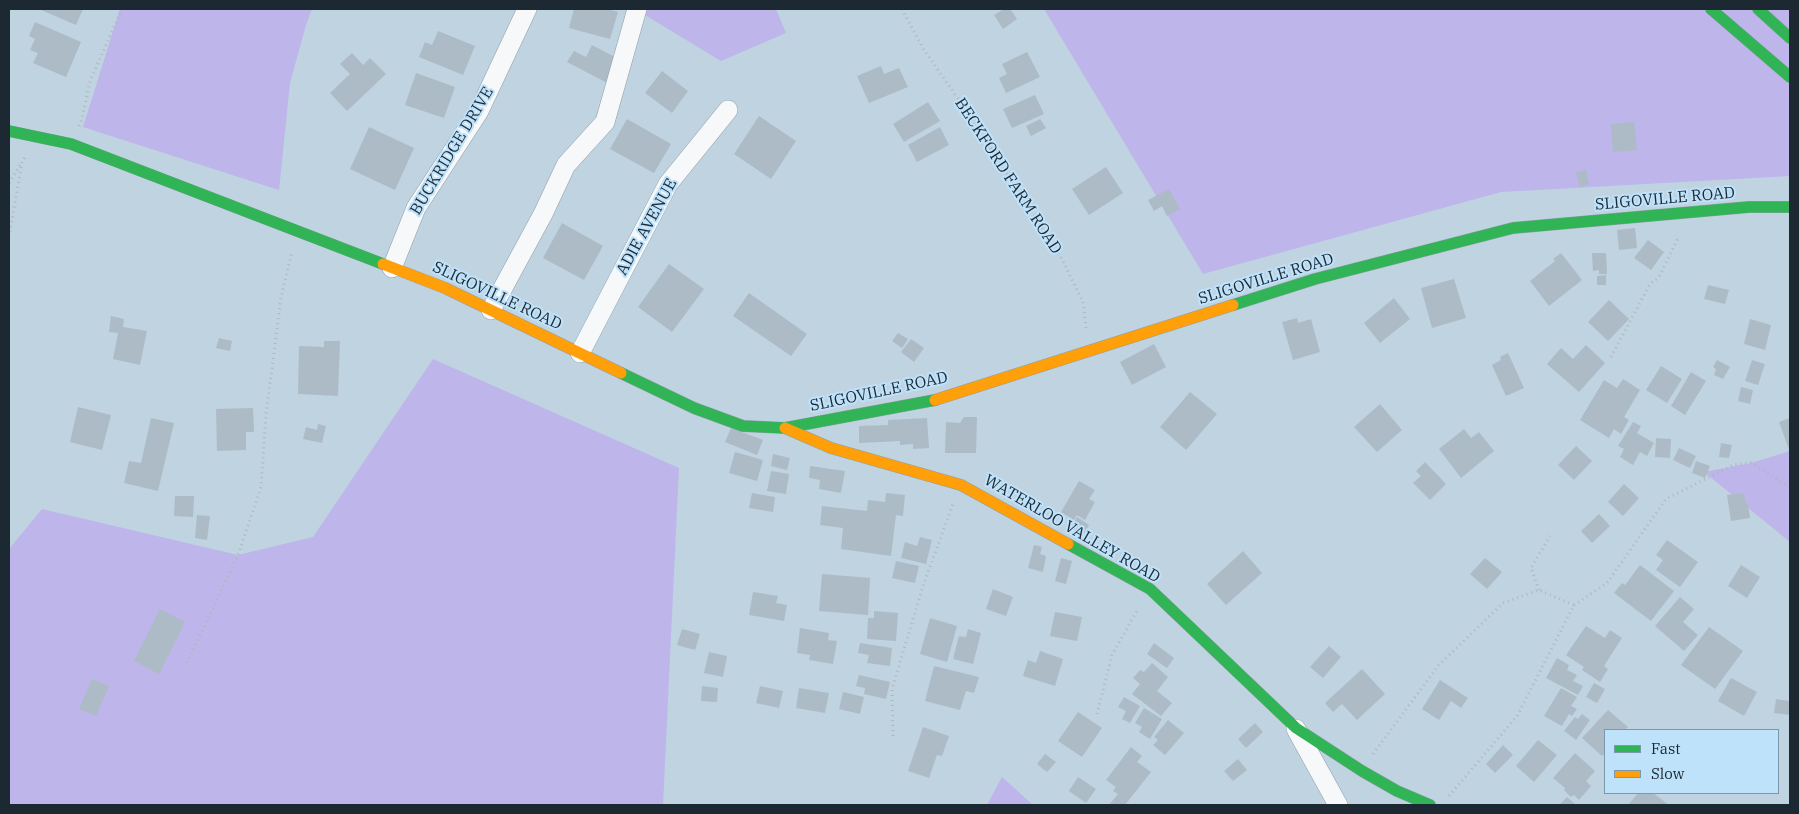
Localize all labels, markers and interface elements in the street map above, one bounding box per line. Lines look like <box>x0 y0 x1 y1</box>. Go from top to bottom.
street label: BUCKRIDGE DRIVE <box>406 84 498 218</box>
street label: BECKFORD FARM ROAD <box>950 94 1066 258</box>
street label: ADIE AVENUE <box>613 175 681 279</box>
street label: SLIGOVILLE ROAD <box>1594 183 1736 215</box>
street label: SLIGOVILLE ROAD <box>1196 249 1336 309</box>
street label: SLIGOVILLE ROAD <box>429 258 565 334</box>
street label: SLIGOVILLE ROAD <box>808 368 950 416</box>
street label: WATERLOO VALLEY ROAD <box>981 471 1163 587</box>
legend <box>1604 729 1779 794</box>
text: Fast <box>1651 739 1681 758</box>
text: Slow <box>1651 764 1684 783</box>

